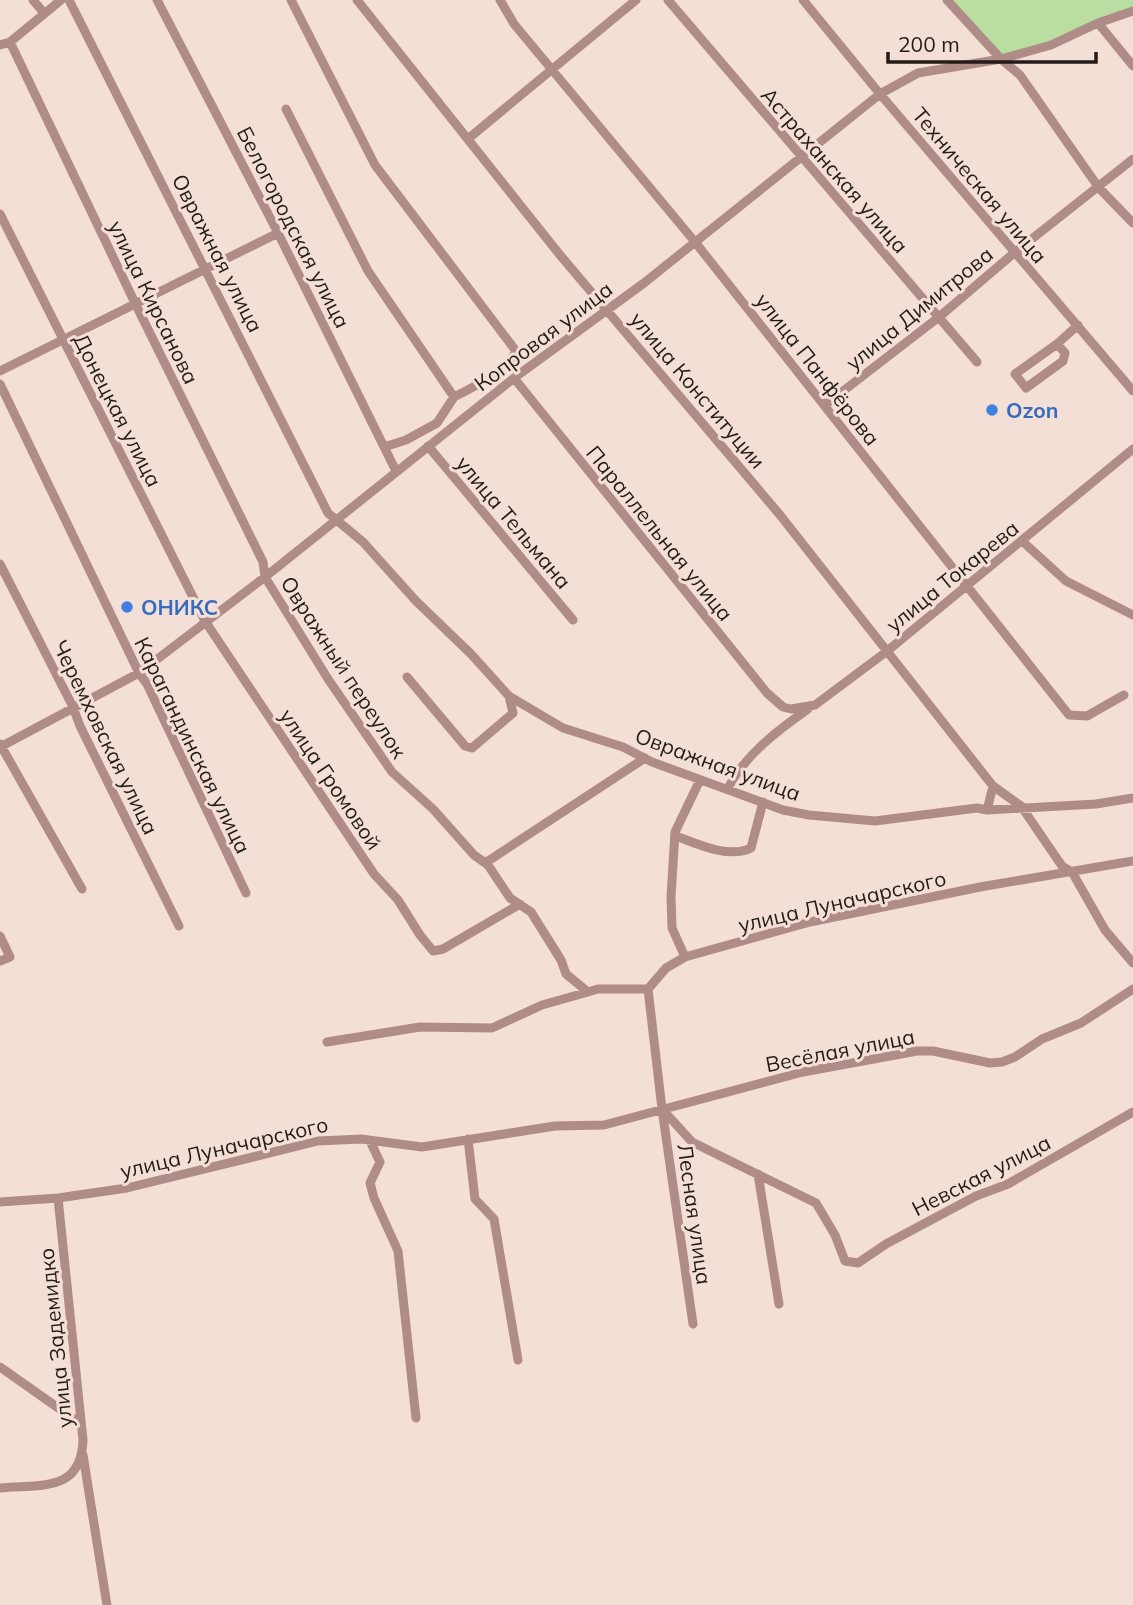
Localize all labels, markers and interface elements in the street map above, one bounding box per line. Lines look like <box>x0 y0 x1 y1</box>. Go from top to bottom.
scale bar <box>888 21 1096 65</box>
text: 200 m <box>898 31 960 57</box>
street label: Астраханская улица <box>756 82 914 258</box>
street label: Техническая улица <box>907 102 1053 268</box>
street label: Белогородская улица <box>232 122 356 332</box>
street label: Овражная улица <box>167 170 269 336</box>
street label: улица Кирсанова <box>103 216 205 388</box>
street label: улица Димитрова <box>840 241 998 375</box>
street label: Копровая улица <box>469 276 617 396</box>
street label: улица Панфёрова <box>750 288 886 450</box>
street label: улица Конституции <box>625 306 771 474</box>
street label: Донецкая улица <box>68 329 168 491</box>
place label: Ozon <box>1006 397 1058 423</box>
marker: Ozon <box>984 402 1000 418</box>
street label: Параллельная улица <box>581 440 739 626</box>
street label: улица Тельмана <box>451 450 577 594</box>
street label: улица Токарева <box>880 515 1024 637</box>
street label: Овражный переулок <box>275 571 413 763</box>
place label: ОНИКС <box>141 594 218 620</box>
marker: ОНИКС <box>119 599 135 615</box>
street label: Карагандинская улица <box>129 632 257 858</box>
street label: Черемховская улица <box>48 636 164 838</box>
street label: улица Громовой <box>274 704 388 854</box>
street label: Овражная улица <box>632 722 804 806</box>
street label: улица Луначарского <box>736 864 948 938</box>
street label: Весёлая улица <box>763 1023 917 1077</box>
street label: улица Луначарского <box>118 1110 330 1184</box>
street label: Невская улица <box>907 1129 1055 1221</box>
street label: Лесная улица <box>672 1142 718 1286</box>
street label: улица Задемидко <box>33 1247 77 1429</box>

